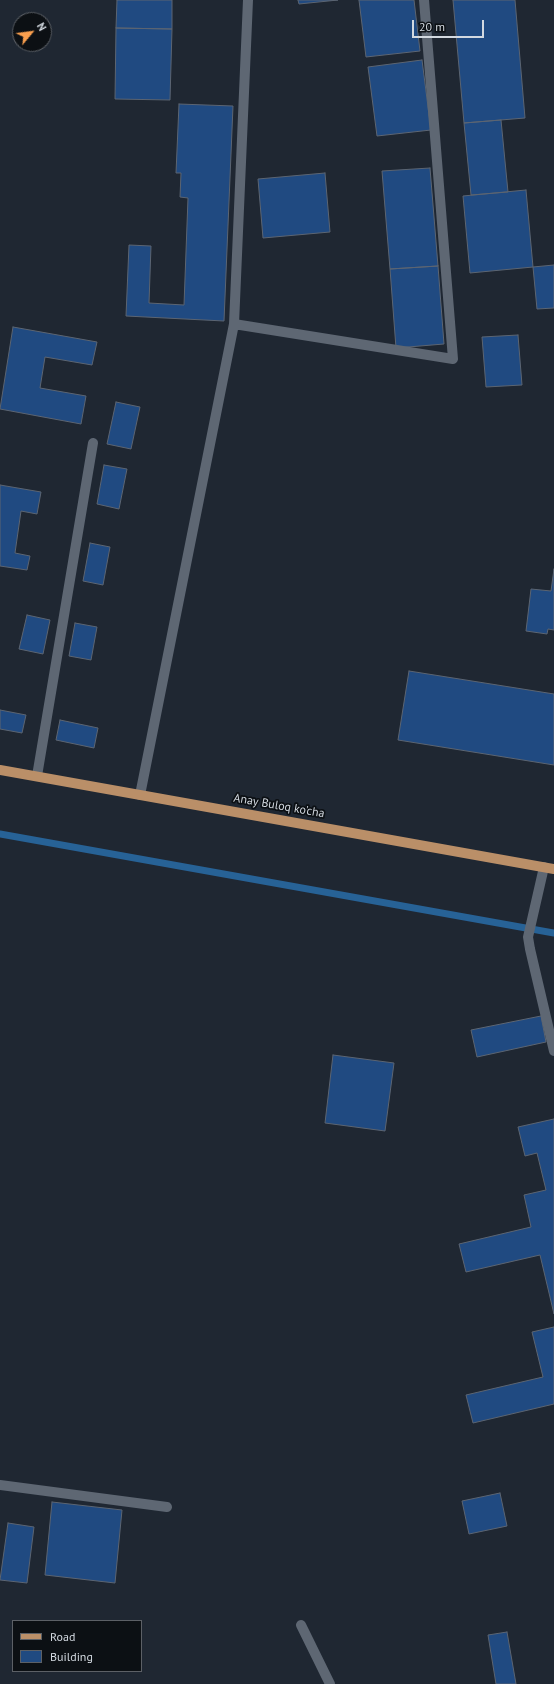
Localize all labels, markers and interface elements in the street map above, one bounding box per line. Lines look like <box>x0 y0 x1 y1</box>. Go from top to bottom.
north arrow <box>12 12 52 52</box>
scale bar <box>414 12 486 38</box>
text: 20 m <box>419 19 445 34</box>
text: N <box>34 20 49 33</box>
street label: Anay Buloq ko'cha <box>232 791 326 821</box>
legend <box>12 1620 142 1672</box>
text: Road <box>50 1629 75 1644</box>
text: Building <box>50 1649 93 1664</box>

